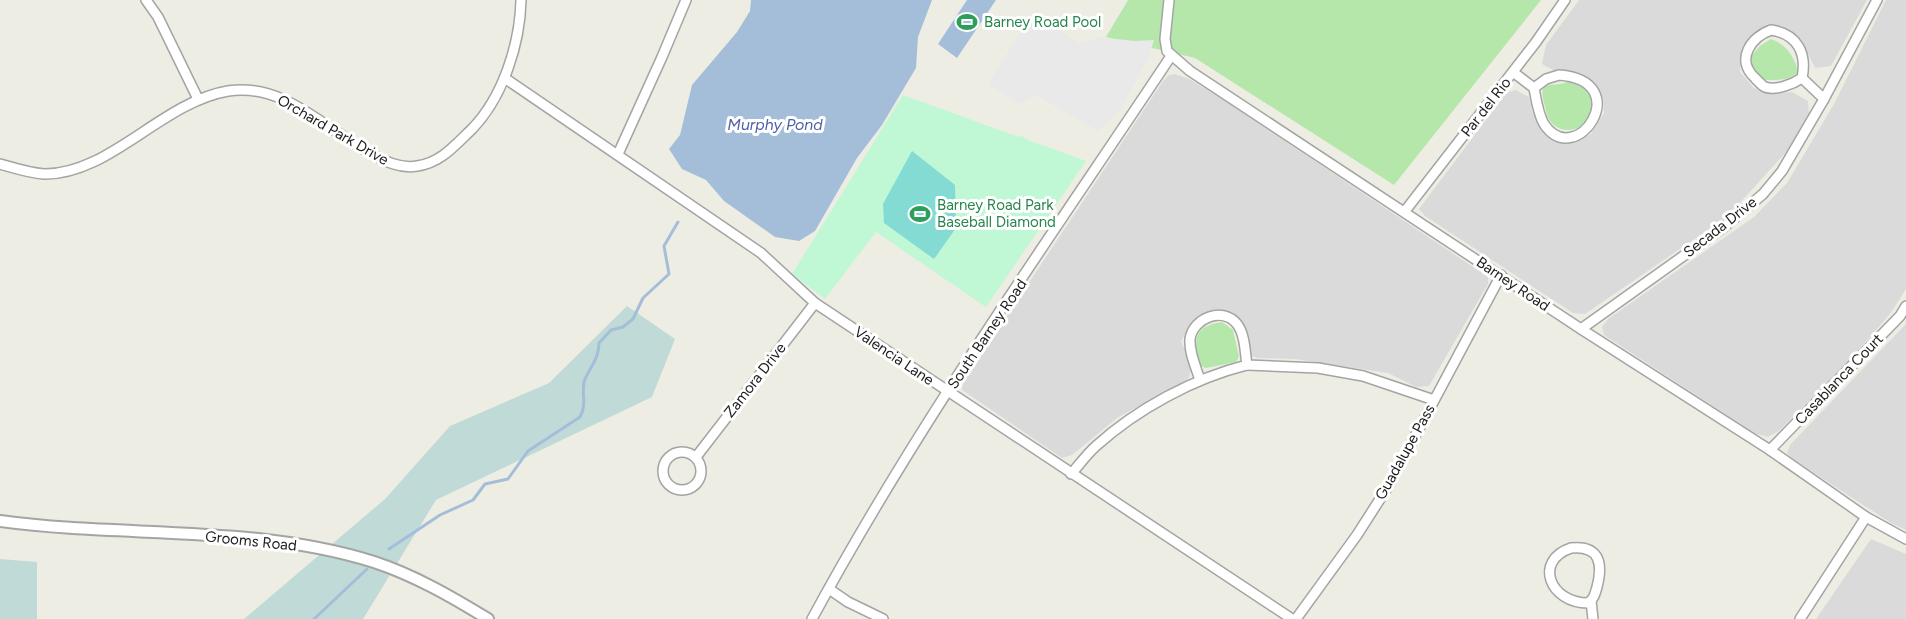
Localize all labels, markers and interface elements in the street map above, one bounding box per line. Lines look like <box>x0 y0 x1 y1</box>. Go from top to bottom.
sports icon: Barney Road Pool <box>955 10 979 34</box>
place label: Barney Road Pool <box>984 13 1101 31</box>
street label: Par del Rio <box>1457 73 1515 140</box>
street label: Orchard Park Drive <box>274 91 392 169</box>
water label: Murphy Pond <box>727 115 823 134</box>
street label: Secada Drive <box>1680 193 1760 261</box>
place label: Barney Road Park Baseball Diamond <box>937 196 1056 231</box>
sports icon: Barney Road Park Baseball Diamond <box>908 202 932 226</box>
street label: Barney Road <box>1473 253 1553 315</box>
street label: South Barney Road <box>944 276 1030 392</box>
street label: Valencia Lane <box>851 323 937 389</box>
street label: Casablanca Court <box>1791 330 1887 428</box>
street label: Zamora Drive <box>720 339 790 421</box>
street label: Guadalupe Pass <box>1371 401 1439 503</box>
street label: Grooms Road <box>204 527 298 555</box>

